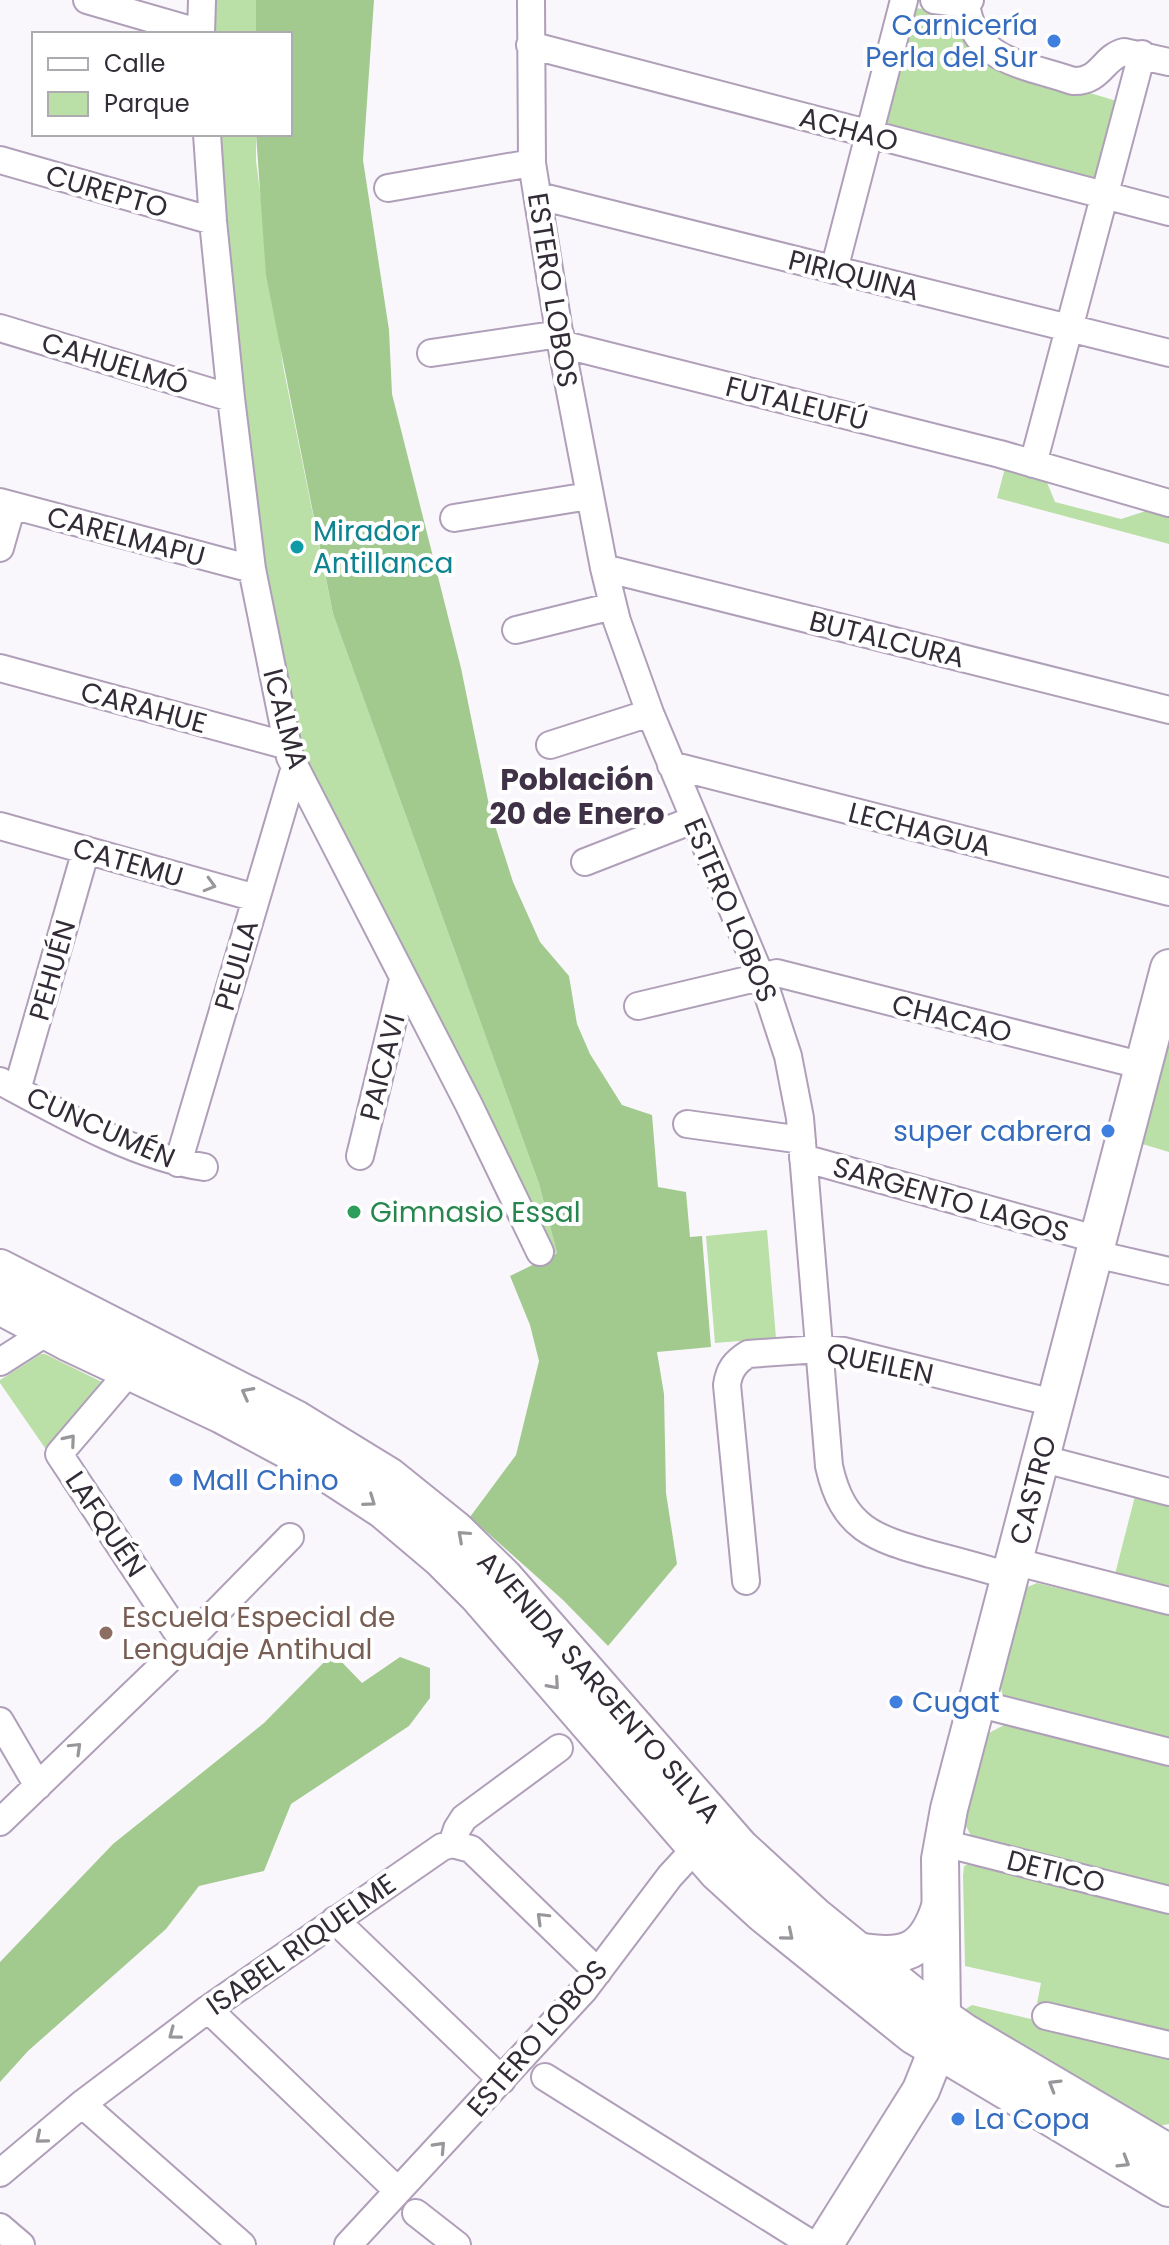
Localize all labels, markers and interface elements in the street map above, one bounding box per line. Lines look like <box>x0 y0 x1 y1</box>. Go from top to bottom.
place label: Carnicería Perla del Sur <box>865 6 1038 77</box>
legend <box>32 32 292 136</box>
marker: Carnicería Perla del Sur <box>1045 32 1063 50</box>
text: Calle <box>104 47 165 80</box>
text: Parque <box>104 87 190 120</box>
street label: ACHAO <box>795 98 903 161</box>
street label: CUREPTO <box>41 155 172 227</box>
street label: ESTERO LOBOS <box>518 190 587 390</box>
street label: PIRIQUINA <box>784 240 923 311</box>
street label: CAHUELMÓ <box>37 323 193 404</box>
street label: FUTALEUFÚ <box>722 367 872 440</box>
street label: CARELMAPU <box>43 497 209 576</box>
place label: Mirador Antillanca <box>313 512 453 583</box>
marker: Mirador Antillanca <box>288 538 306 556</box>
street label: BUTALCURA <box>805 601 969 678</box>
street label: ICALMA <box>253 665 318 774</box>
street label: CARAHUE <box>77 672 211 743</box>
district label: Población 20 de Enero <box>489 758 665 835</box>
street label: LECHAGUA <box>844 793 995 866</box>
street label: ESTERO LOBOS <box>674 812 787 1008</box>
street label: CATEMU <box>68 828 188 897</box>
one-way arrow <box>202 876 216 892</box>
street label: PEHUÉN <box>20 915 85 1025</box>
street label: PEULLA <box>205 915 268 1015</box>
street label: CHACAO <box>888 985 1016 1052</box>
street label: PAICAVI <box>350 1010 415 1124</box>
street label: CUNCUMÉN <box>20 1077 181 1178</box>
place label: super cabrera <box>893 1112 1092 1151</box>
marker: super cabrera <box>1099 1122 1117 1140</box>
street label: SARGENTO LAGOS <box>828 1147 1074 1252</box>
place label: Gimnasio Essal <box>370 1193 581 1232</box>
marker: Gimnasio Essal <box>345 1203 363 1221</box>
street label: QUEILEN <box>823 1333 937 1394</box>
one-way arrow <box>240 1388 255 1403</box>
street label: CASTRO <box>1000 1431 1066 1549</box>
one-way arrow <box>61 1435 75 1450</box>
place label: Mall Chino <box>192 1461 339 1500</box>
street label: LAFQUÉN <box>56 1464 155 1585</box>
marker: Mall Chino <box>167 1471 185 1489</box>
one-way arrow <box>361 1491 376 1506</box>
one-way arrow <box>457 1532 472 1546</box>
street label: AVENIDA SARGENTO SILVA <box>468 1542 730 1832</box>
place label: Escuela Especial de Lenguaje Antihual <box>122 1598 395 1669</box>
marker: Escuela Especial de Lenguaje Antihual <box>97 1624 115 1642</box>
one-way arrow <box>544 1674 558 1689</box>
place label: Cugat <box>912 1683 1000 1722</box>
marker: Cugat <box>887 1693 905 1711</box>
one-way arrow <box>67 1744 82 1758</box>
street label: DETICO <box>1003 1840 1109 1902</box>
street label: ISABEL RIQUELME <box>199 1864 404 2024</box>
one-way arrow <box>537 1912 551 1927</box>
one-way arrow <box>779 1925 794 1940</box>
street label: ESTERO LOBOS <box>458 1951 617 2125</box>
one-way arrow <box>168 2024 183 2039</box>
one-way arrow <box>1048 2079 1063 2094</box>
place label: La Copa <box>974 2100 1090 2139</box>
marker: La Copa <box>949 2110 967 2128</box>
one-way arrow <box>36 2128 50 2143</box>
one-way arrow <box>430 2142 445 2156</box>
one-way arrow <box>1115 2152 1130 2167</box>

